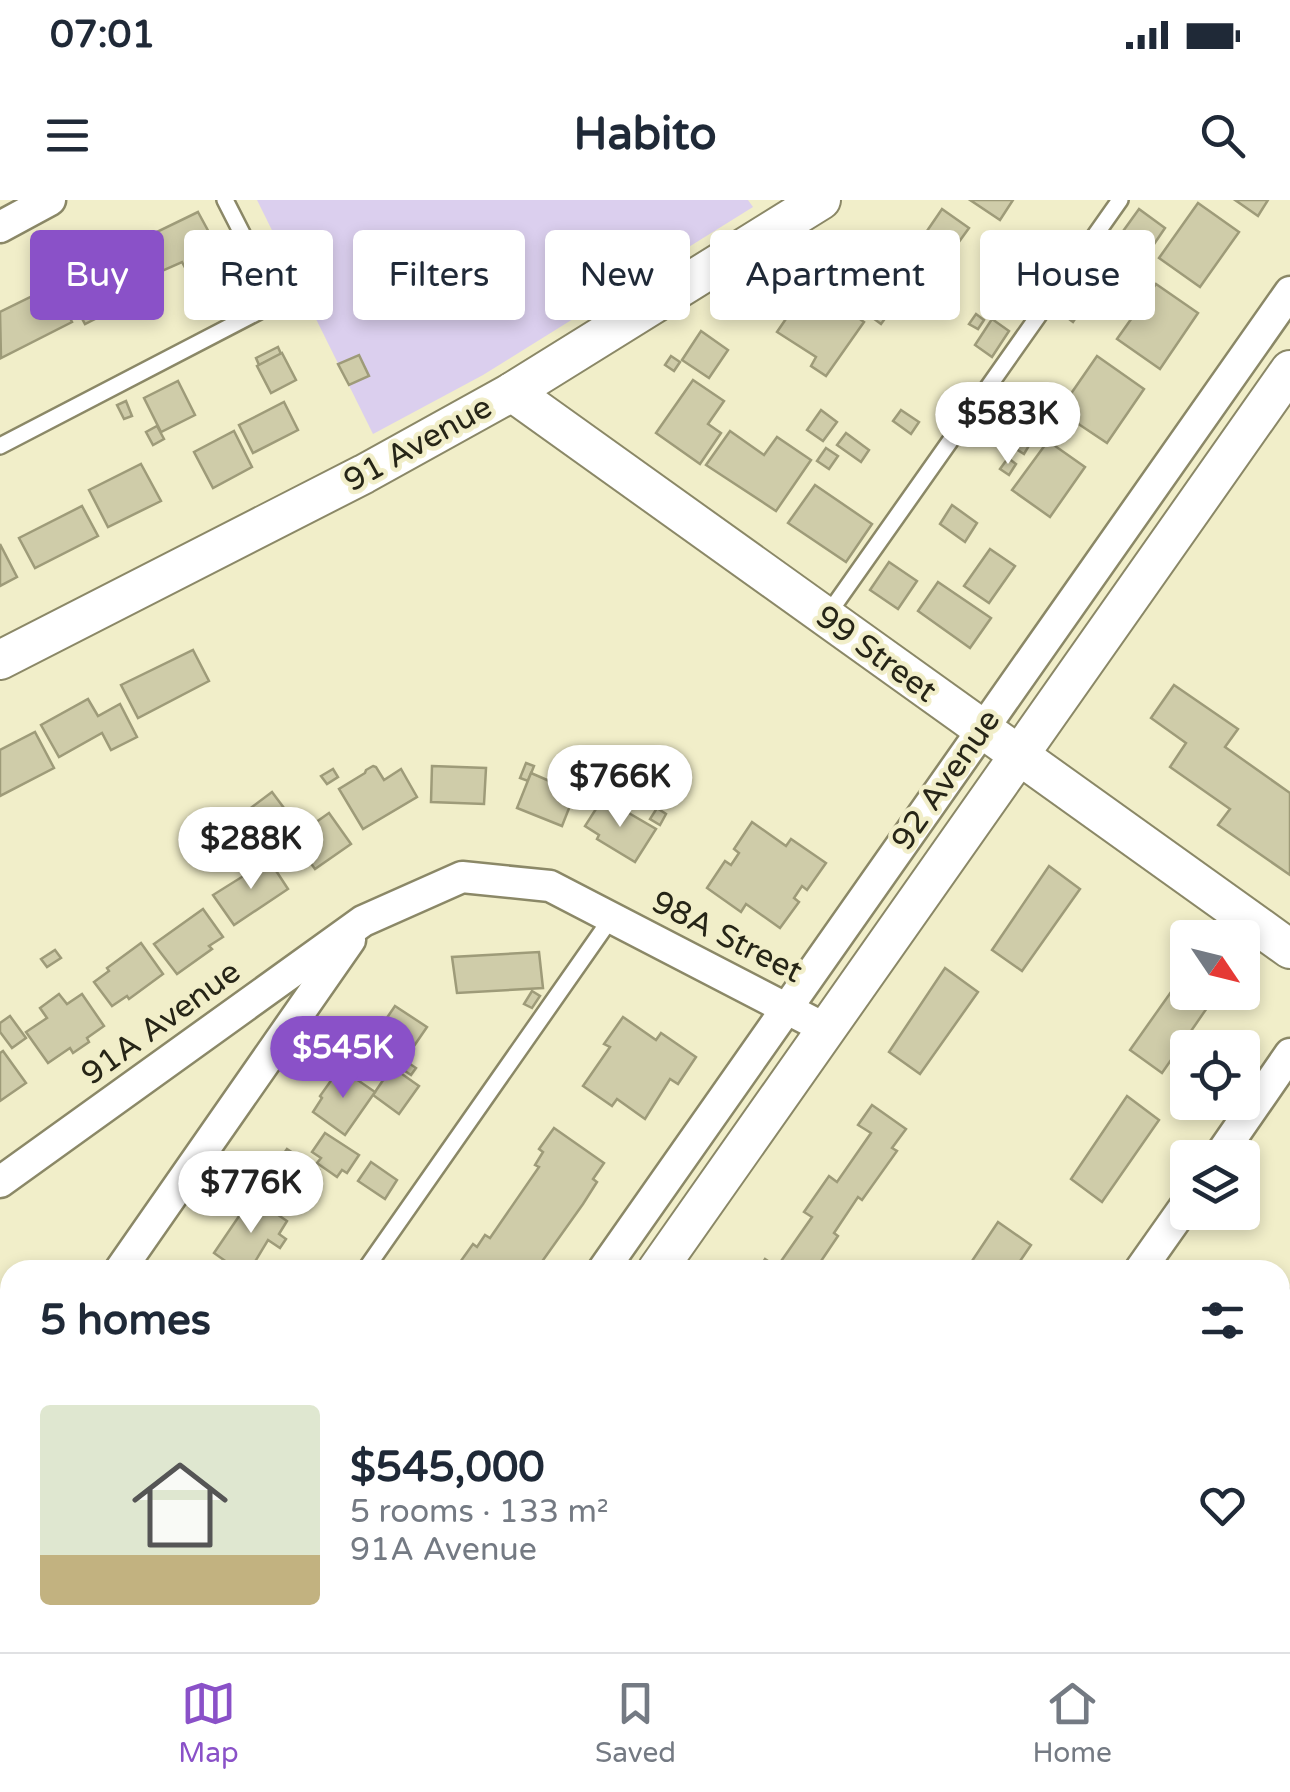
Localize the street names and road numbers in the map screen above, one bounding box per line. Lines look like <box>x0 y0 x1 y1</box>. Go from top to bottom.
street label: 91 Avenue <box>337 388 499 500</box>
street label: 99 Street <box>808 597 944 711</box>
street label: 92 Avenue <box>884 702 1008 858</box>
street label: 98A Street <box>645 883 809 991</box>
street label: 91A Avenue <box>74 953 248 1093</box>

